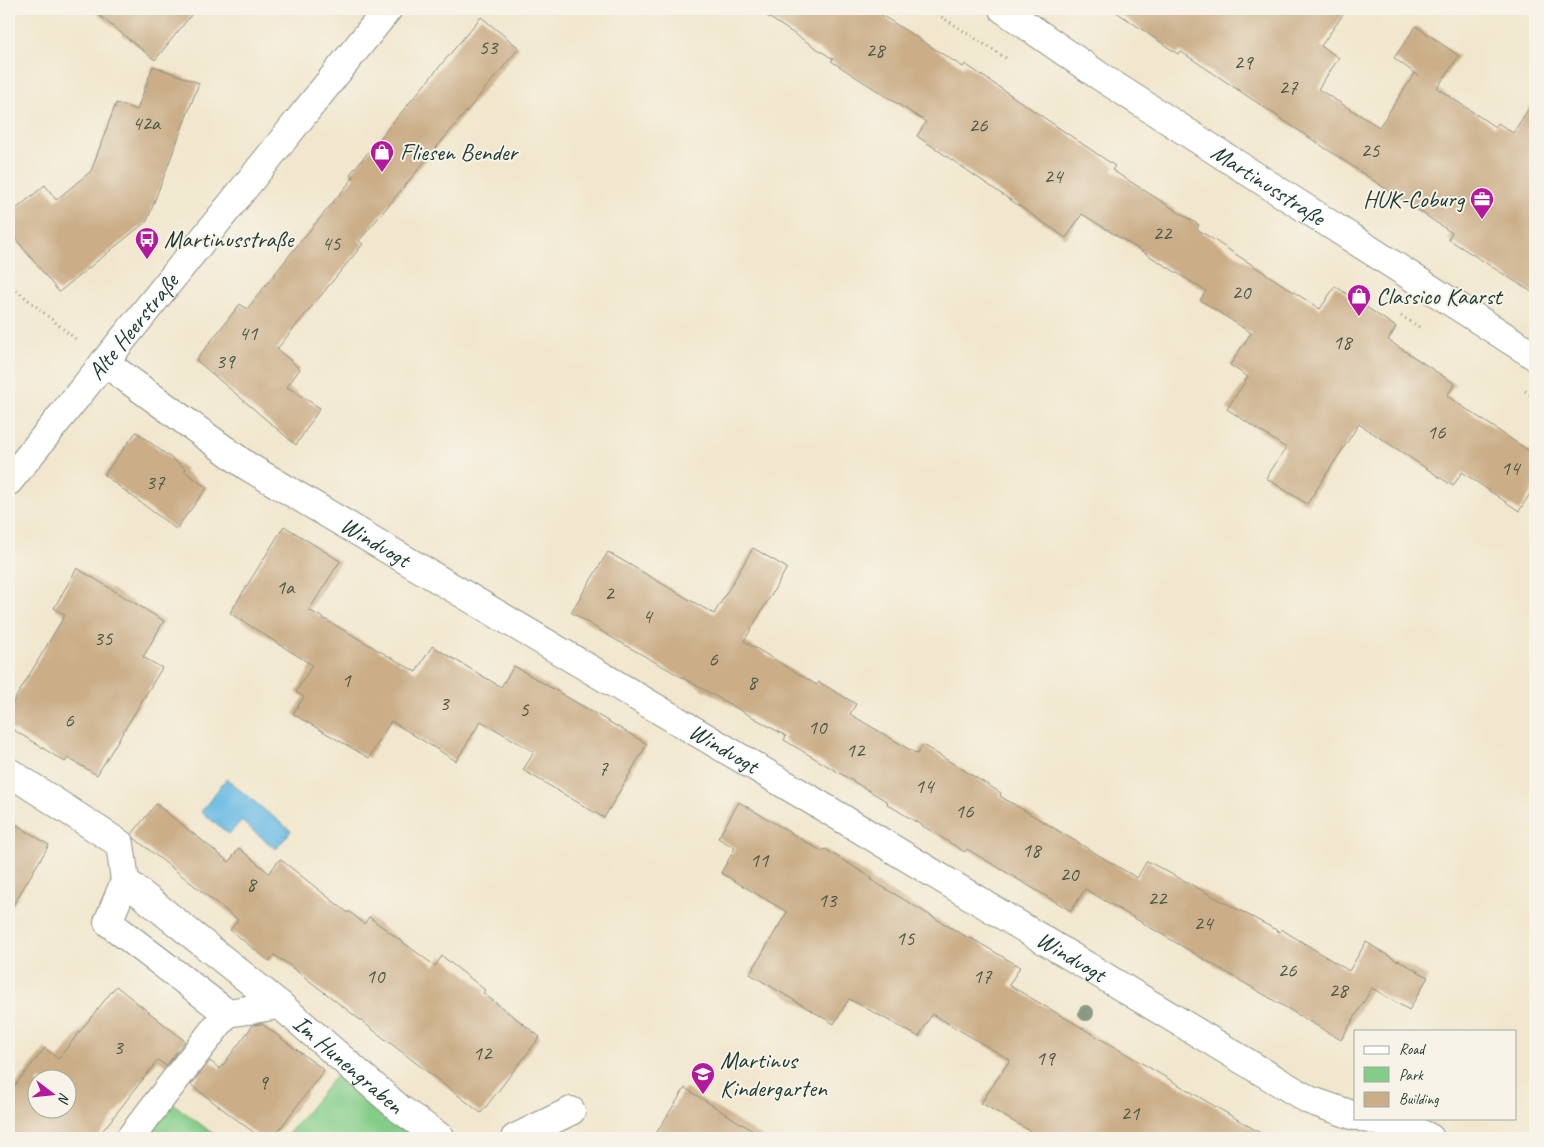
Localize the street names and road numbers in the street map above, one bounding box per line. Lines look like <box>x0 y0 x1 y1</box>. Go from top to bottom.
street label: Martinusstraße <box>1206 137 1333 233</box>
street label: Alte Heerstraße <box>81 266 186 386</box>
street label: Windvogt <box>335 510 417 575</box>
street label: Windvogt <box>684 716 766 781</box>
street label: Windvogt <box>1031 924 1113 990</box>
street label: Im Hunengraben <box>287 1008 411 1121</box>

